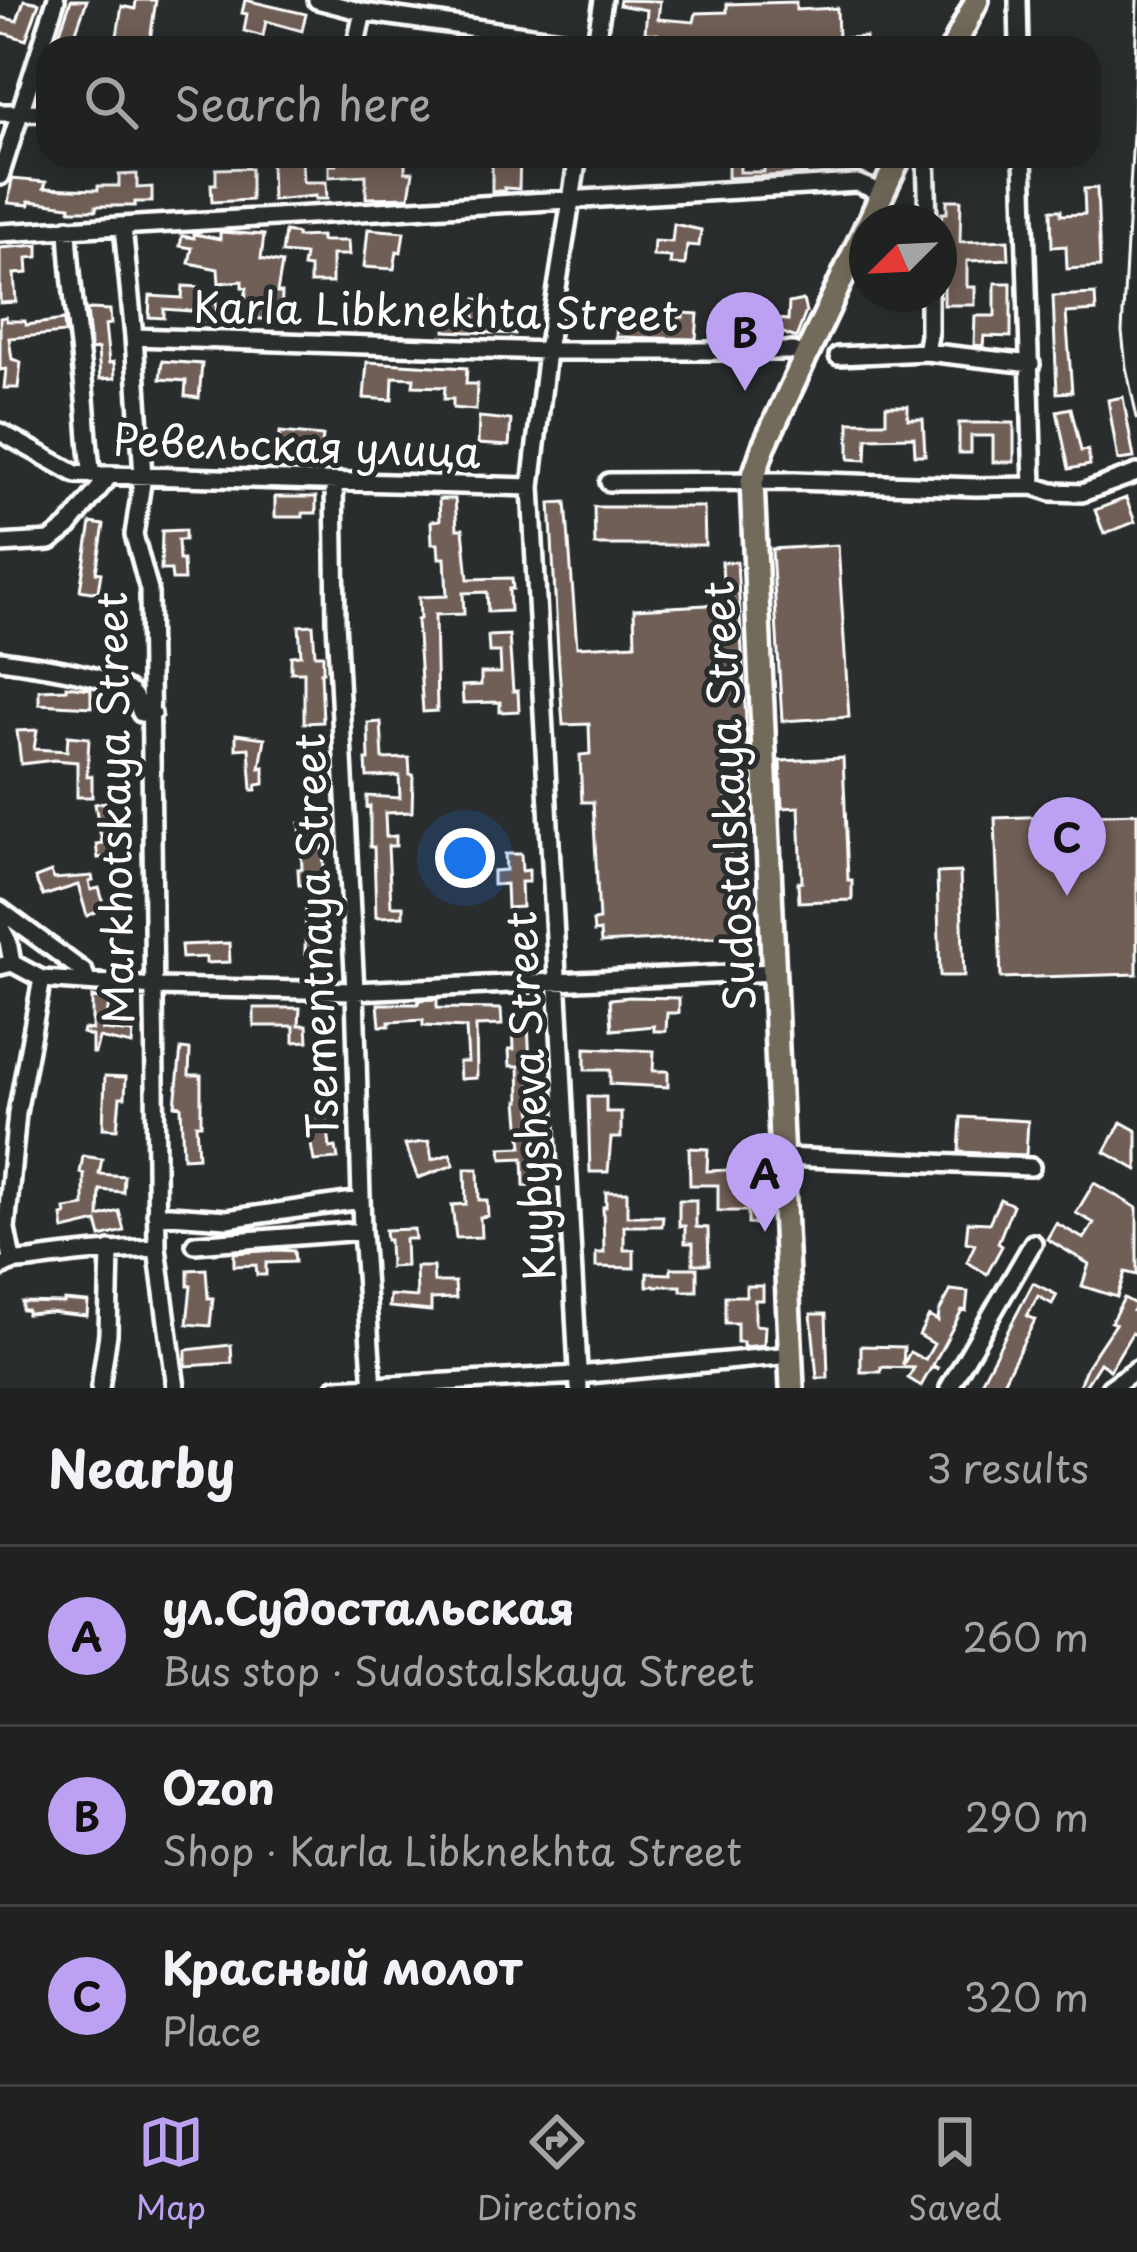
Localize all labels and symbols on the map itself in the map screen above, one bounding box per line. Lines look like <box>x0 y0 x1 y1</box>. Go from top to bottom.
north arrow <box>849 204 957 312</box>
street label: Karla Libknekhta Street <box>193 273 679 345</box>
pin: B <box>706 292 784 391</box>
street label: Ревельская улица <box>112 406 482 482</box>
street label: Sudostalskaya Street <box>684 579 770 1013</box>
street label: Markhotskaya Street <box>78 591 148 1025</box>
street label: Tsementnaya Street <box>275 732 353 1140</box>
pin: C <box>1028 797 1106 896</box>
your location <box>435 828 495 888</box>
street label: Kuybysheva Street <box>487 910 569 1282</box>
pin: A <box>726 1133 804 1232</box>

